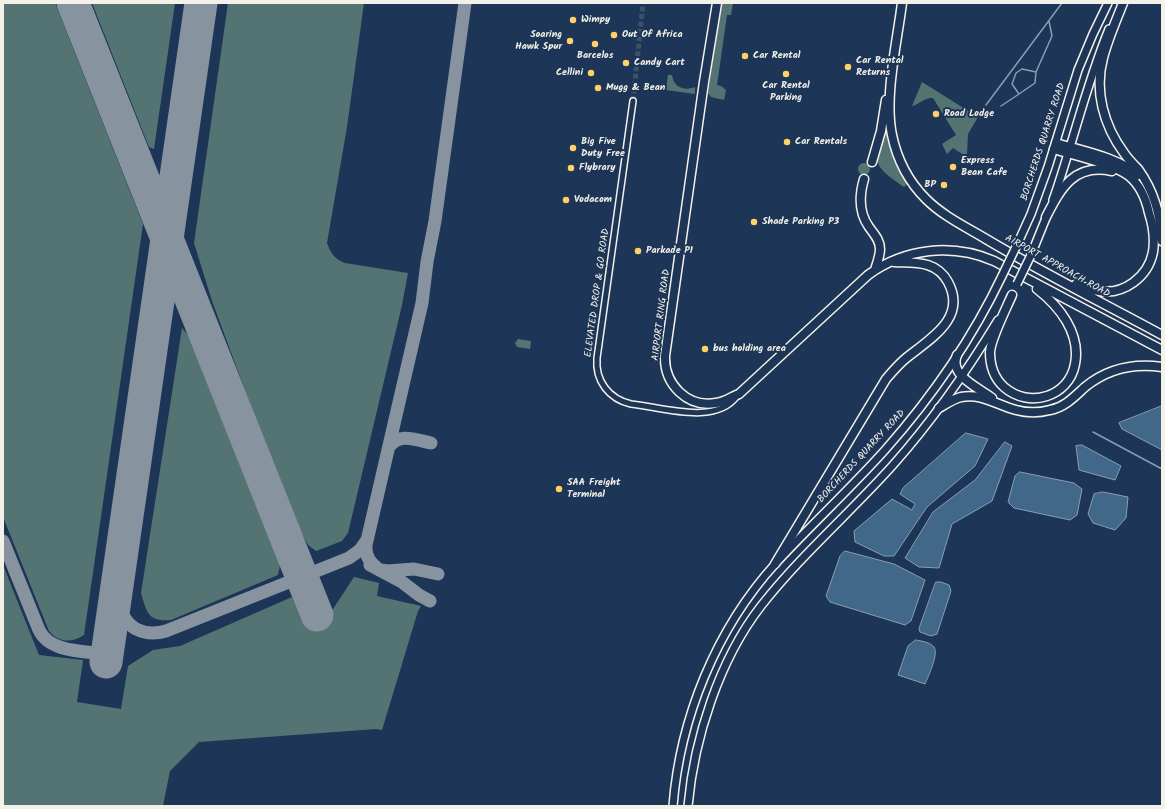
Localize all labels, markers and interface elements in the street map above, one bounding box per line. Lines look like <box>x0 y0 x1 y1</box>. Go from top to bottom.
place label: Wimpy <box>581 14 610 26</box>
marker: Wimpy <box>568 15 578 25</box>
place label: Soaring Hawk Spur <box>515 29 562 52</box>
place label: Out Of Africa <box>622 29 683 41</box>
marker: Out Of Africa <box>609 30 619 40</box>
marker: Soaring Hawk Spur <box>565 36 575 46</box>
marker: Barcelos <box>590 39 600 49</box>
place label: Barcelos <box>577 50 613 62</box>
place label: Car Rental <box>753 50 800 62</box>
marker: Car Rental <box>740 51 750 61</box>
place label: Car Rental Returns <box>856 55 903 78</box>
place label: Candy Cart <box>634 57 685 69</box>
marker: Candy Cart <box>621 58 631 68</box>
marker: Car Rental Returns <box>843 62 853 72</box>
place label: Cellini <box>556 67 583 79</box>
marker: Cellini <box>586 68 596 78</box>
marker: Car Rental Parking <box>781 69 791 79</box>
place label: Car Rental Parking <box>762 80 810 104</box>
place label: Mugg & Bean <box>606 82 665 94</box>
street label: BORCHERDS QUARRY ROAD <box>1019 82 1069 202</box>
marker: Mugg & Bean <box>593 83 603 93</box>
place label: Road Lodge <box>944 108 994 120</box>
marker: Road Lodge <box>931 109 941 119</box>
place label: Big Five Duty Free <box>581 136 625 160</box>
place label: Car Rentals <box>795 136 847 148</box>
marker: Car Rentals <box>782 137 792 147</box>
marker: Big Five Duty Free <box>568 143 578 153</box>
place label: Express Bean Cafe <box>961 155 1007 178</box>
place label: Flybrary <box>579 162 615 174</box>
marker: Express Bean Cafe <box>948 162 958 172</box>
marker: Flybrary <box>566 163 576 173</box>
place label: BP <box>924 179 936 191</box>
marker: BP <box>939 180 949 190</box>
place label: Vodacom <box>574 194 612 206</box>
marker: Vodacom <box>561 195 571 205</box>
place label: Shade Parking P3 <box>762 216 839 228</box>
marker: Shade Parking P3 <box>749 217 759 227</box>
street label: ELEVATED DROP & GO ROAD <box>583 228 613 358</box>
street label: AIRPORT APPROACH ROAD <box>1003 233 1111 301</box>
place label: Parkade P1 <box>646 245 693 257</box>
marker: Parkade P1 <box>633 246 643 256</box>
street label: AIRPORT RING ROAD <box>650 269 674 361</box>
place label: bus holding area <box>713 343 786 355</box>
marker: bus holding area <box>700 344 710 354</box>
street label: BORCHERDS QUARRY ROAD <box>816 408 908 506</box>
place label: SAA Freight Terminal <box>567 477 620 500</box>
marker: SAA Freight Terminal <box>554 484 564 494</box>

